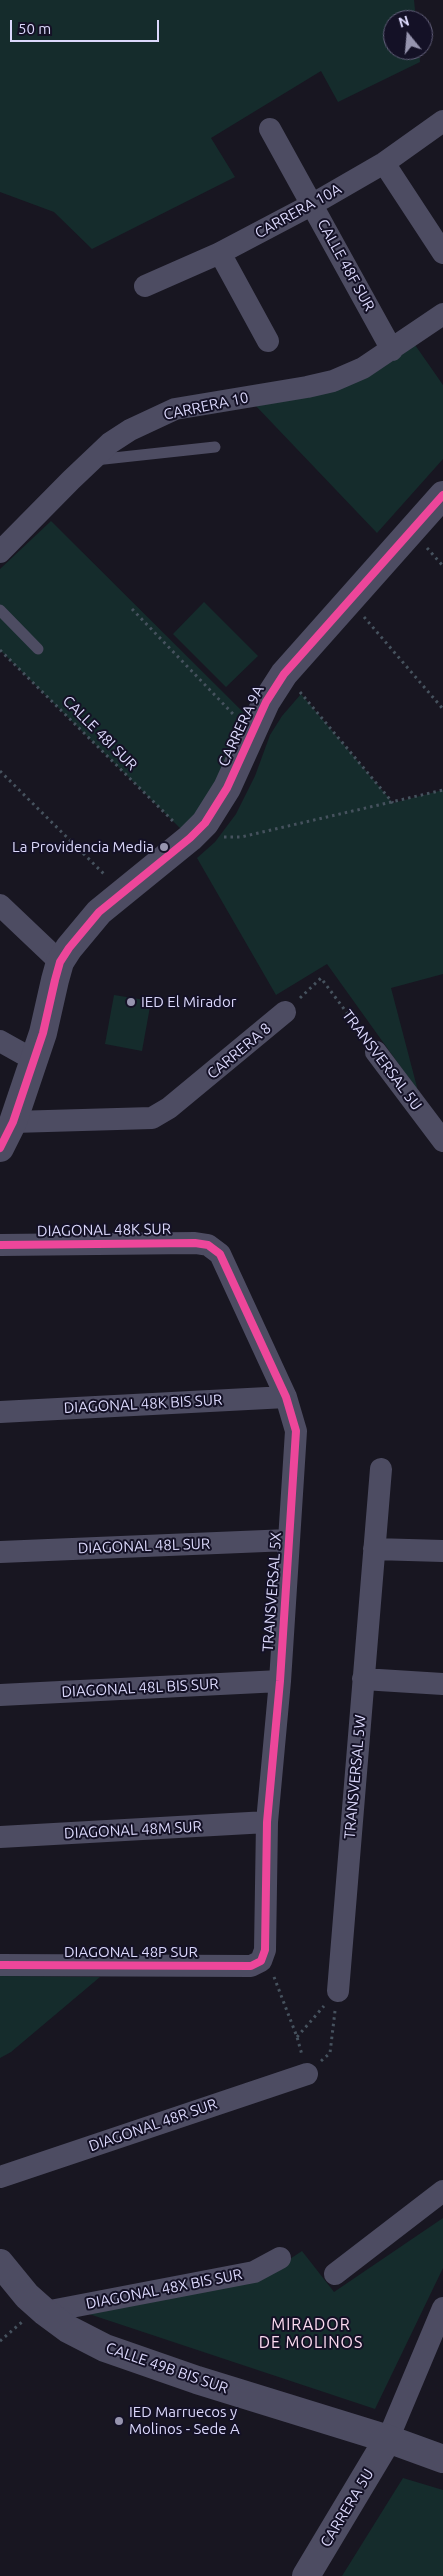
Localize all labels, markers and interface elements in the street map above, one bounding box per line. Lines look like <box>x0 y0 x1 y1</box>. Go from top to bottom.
scale bar <box>12 10 161 42</box>
north arrow <box>383 10 433 60</box>
text: N <box>397 12 411 31</box>
text: 50 m <box>18 20 51 37</box>
street label: CARRERA 10A <box>252 180 344 242</box>
street label: CALLE 48F SUR <box>313 216 379 314</box>
street label: CARRERA 10 <box>162 388 250 424</box>
street label: CARRERA 9A <box>214 683 268 769</box>
street label: CALLE 48I SUR <box>59 692 141 774</box>
place label: La Providencia Media <box>12 838 154 856</box>
marker: La Providencia Media <box>158 841 170 853</box>
place label: IED El Mirador <box>141 993 236 1011</box>
marker: IED El Mirador <box>125 996 137 1008</box>
street label: TRANSVERSAL 5U <box>338 1006 426 1114</box>
street label: CARRERA 8 <box>203 1019 275 1083</box>
street label: DIAGONAL 48K SUR <box>37 1220 171 1240</box>
street label: DIAGONAL 48K BIS SUR <box>63 1391 223 1417</box>
street label: TRANSVERSAL 5X <box>259 1531 285 1653</box>
street label: DIAGONAL 48L SUR <box>77 1535 211 1557</box>
street label: DIAGONAL 48L BIS SUR <box>61 1675 219 1701</box>
street label: TRANSVERSAL 5W <box>341 1714 369 1840</box>
street label: DIAGONAL 48M SUR <box>64 1817 202 1843</box>
street label: DIAGONAL 48P SUR <box>64 1943 198 1961</box>
street label: DIAGONAL 48R SUR <box>87 2095 219 2155</box>
street label: DIAGONAL 48X BIS SUR <box>84 2265 244 2313</box>
district label: MIRADOR DE MOLINOS <box>257 2315 365 2353</box>
street label: CALLE 49B BIS SUR <box>103 2339 231 2397</box>
place label: IED Marruecos y Molinos - Sede A <box>129 2403 240 2438</box>
marker: IED Marruecos y Molinos - Sede A <box>113 2415 125 2427</box>
street label: CARRERA 5U <box>317 2466 377 2550</box>

